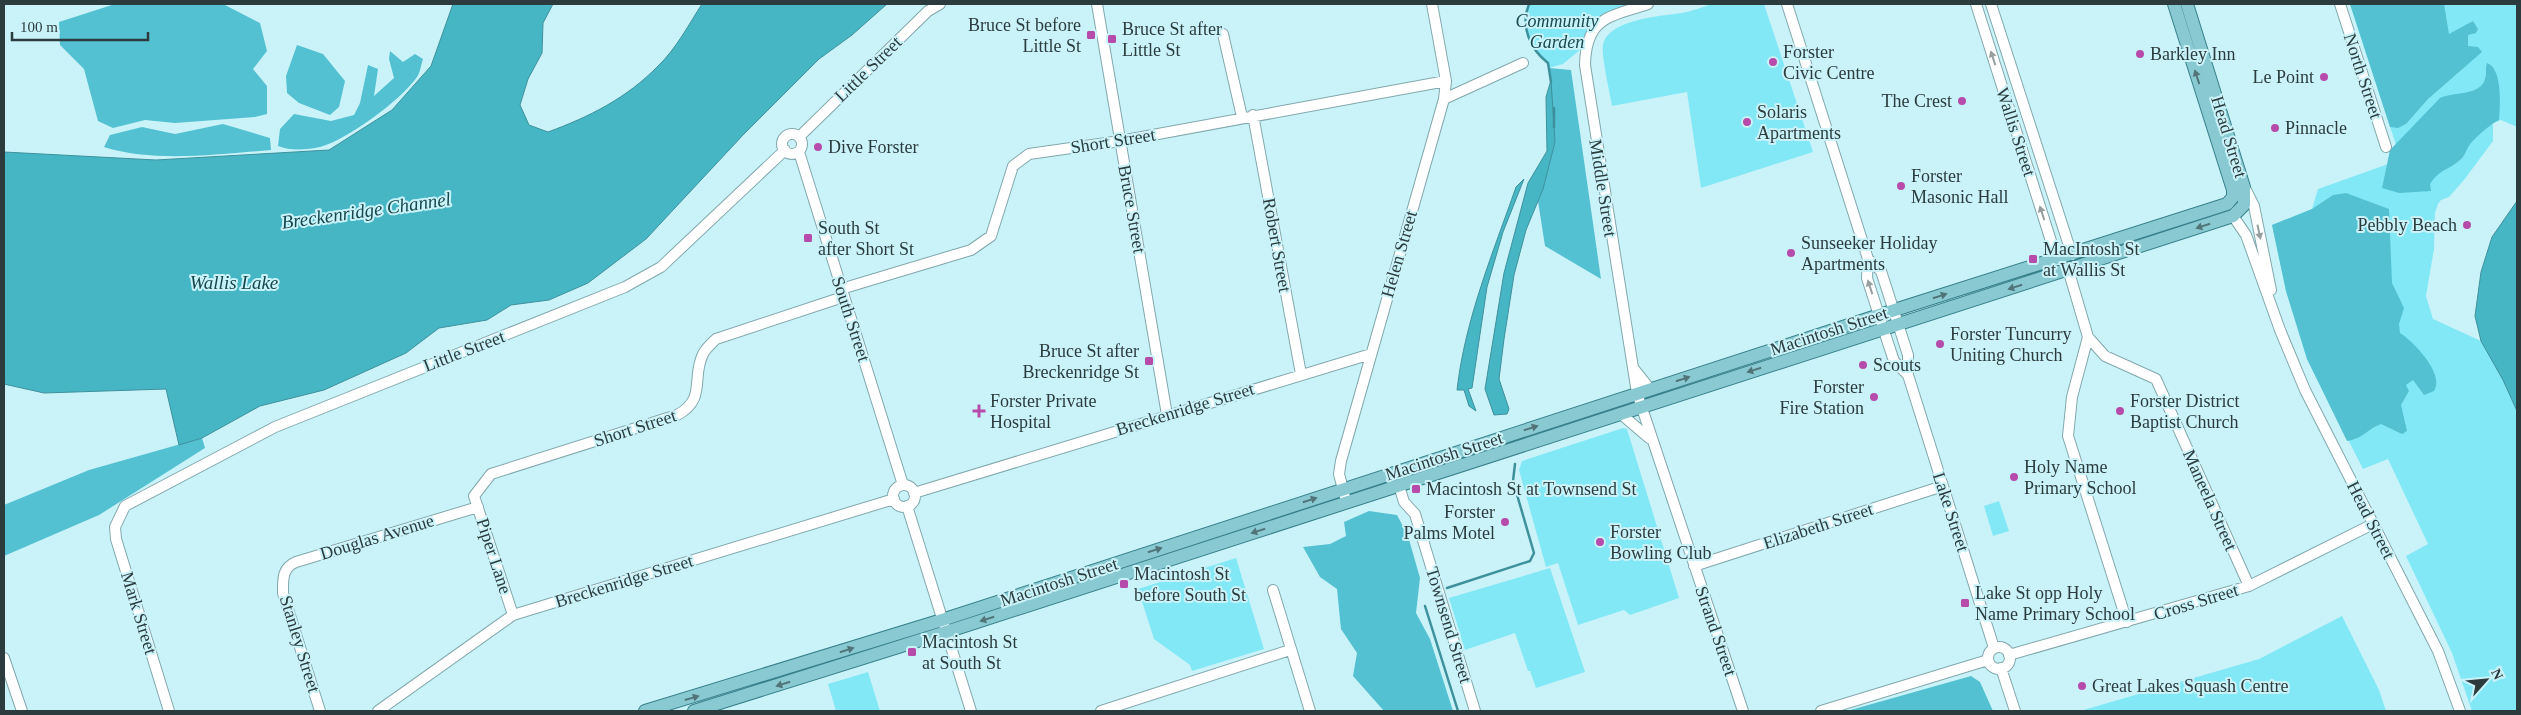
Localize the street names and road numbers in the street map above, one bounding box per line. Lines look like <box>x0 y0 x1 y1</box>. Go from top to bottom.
street label: North Street <box>2340 31 2386 121</box>
street label: Little Street <box>830 32 906 106</box>
street label: Wallis Street <box>1992 85 2040 179</box>
street label: Head Street <box>2207 94 2251 180</box>
street label: Short Street <box>1069 124 1157 158</box>
street label: Middle Street <box>1585 138 1621 238</box>
street label: Bruce Street <box>1114 163 1150 255</box>
street label: Robert Street <box>1259 196 1295 294</box>
street label: Helen Street <box>1377 208 1421 300</box>
street label: South Street <box>828 274 874 364</box>
street label: Macintosh Street <box>1768 303 1890 359</box>
street label: Little Street <box>421 326 507 376</box>
street label: Breckenridge Street <box>1113 378 1257 440</box>
street label: Short Street <box>591 405 679 451</box>
street label: Macintosh Street <box>1383 428 1505 484</box>
street label: Maneela Street <box>2179 446 2241 554</box>
street label: Lake Street <box>1929 470 1973 554</box>
street label: Head Street <box>2343 478 2399 562</box>
street label: Elizabeth Street <box>1760 499 1876 553</box>
street label: Douglas Avenue <box>318 510 436 564</box>
street label: Piper Lane <box>472 516 516 596</box>
street label: Breckenridge Street <box>552 550 696 612</box>
street label: Macintosh Street <box>998 554 1120 610</box>
street label: Townsend Street <box>1422 565 1476 685</box>
street label: Mark Street <box>117 569 161 657</box>
street label: Cross Street <box>2151 580 2241 624</box>
street label: Strand Street <box>1691 584 1741 678</box>
street label: Stanley Street <box>276 593 324 695</box>

